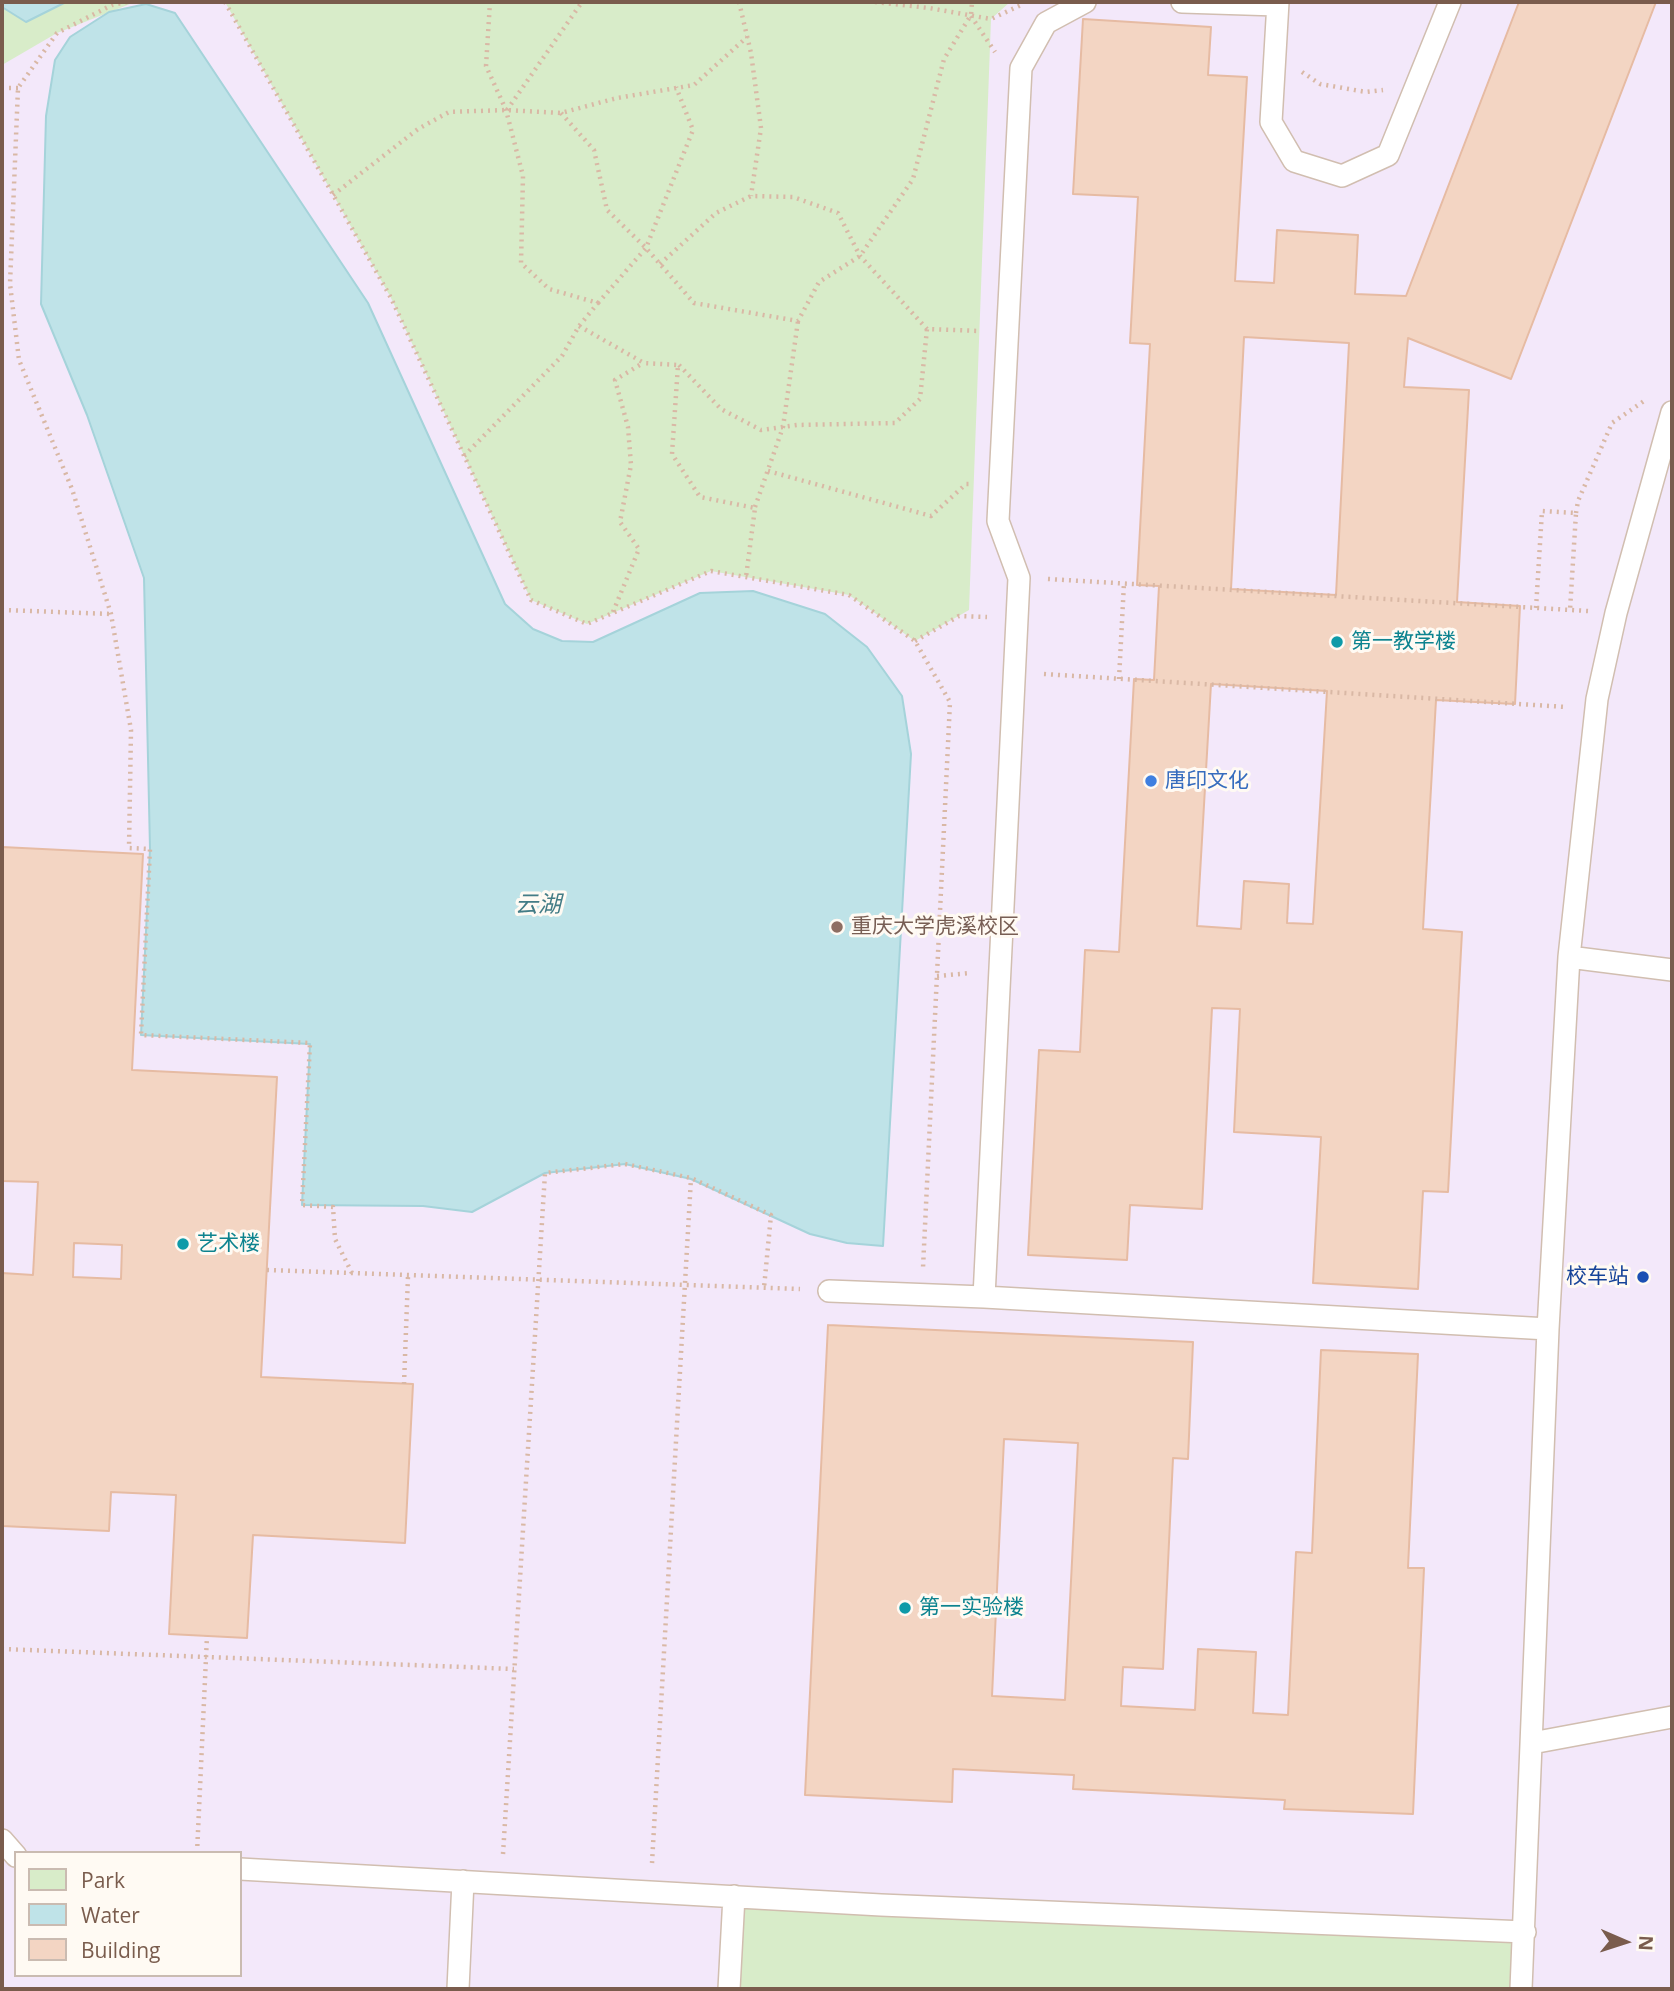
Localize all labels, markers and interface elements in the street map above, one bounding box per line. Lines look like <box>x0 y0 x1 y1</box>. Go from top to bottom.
place label: 第一教学楼 <box>1351 629 1456 655</box>
marker: 第一教学楼 <box>1329 634 1345 650</box>
place label: 唐印文化 <box>1165 768 1249 794</box>
marker: 唐印文化 <box>1143 773 1159 789</box>
water label: 云湖 <box>515 891 561 919</box>
place label: 重庆大学虎溪校区 <box>851 914 1019 940</box>
marker: 重庆大学虎溪校区 <box>829 919 845 935</box>
place label: 艺术楼 <box>197 1231 260 1257</box>
marker: 艺术楼 <box>175 1236 191 1252</box>
place label: 校车站 <box>1566 1264 1629 1290</box>
marker: 校车站 <box>1635 1269 1651 1285</box>
place label: 第一实验楼 <box>919 1595 1024 1621</box>
marker: 第一实验楼 <box>897 1600 913 1616</box>
legend <box>14 1851 242 1977</box>
text: Park <box>81 1866 125 1894</box>
text: Water <box>81 1901 140 1929</box>
north arrow <box>1590 1907 1660 1977</box>
text: N <box>1633 1935 1659 1951</box>
text: Building <box>81 1936 160 1964</box>

